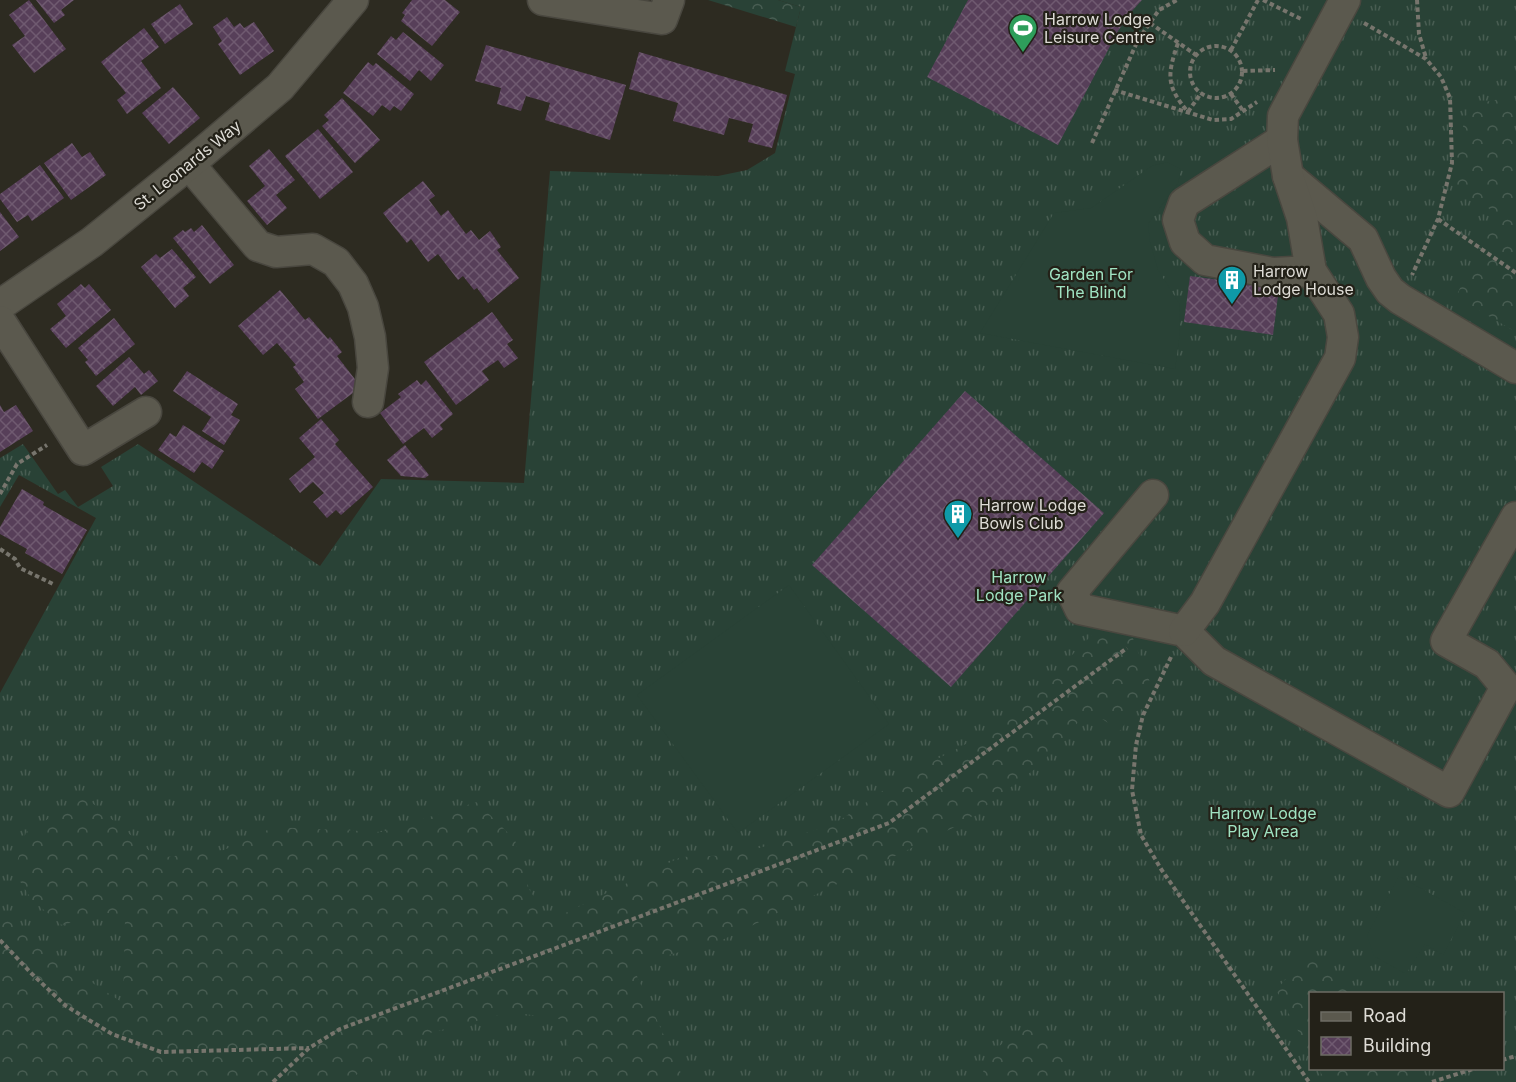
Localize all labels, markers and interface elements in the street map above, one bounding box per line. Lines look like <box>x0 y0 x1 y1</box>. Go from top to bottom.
place label: Harrow Lodge Leisure Centre <box>1044 9 1155 47</box>
sports icon: Harrow Lodge Leisure Centre <box>1007 12 1039 54</box>
street label: St. Leonards Way <box>129 116 245 214</box>
place label: Harrow Lodge House <box>1253 261 1354 299</box>
park label: Garden For The Blind <box>1049 264 1133 302</box>
building icon: Harrow Lodge House <box>1216 264 1248 306</box>
place label: Harrow Lodge Bowls Club <box>979 495 1086 533</box>
building icon: Harrow Lodge Bowls Club <box>942 498 974 540</box>
park label: Harrow Lodge Park <box>976 567 1062 605</box>
park label: Harrow Lodge Play Area <box>1209 803 1317 841</box>
legend <box>1309 992 1504 1070</box>
text: Road <box>1363 1005 1406 1026</box>
text: Building <box>1363 1035 1431 1056</box>

